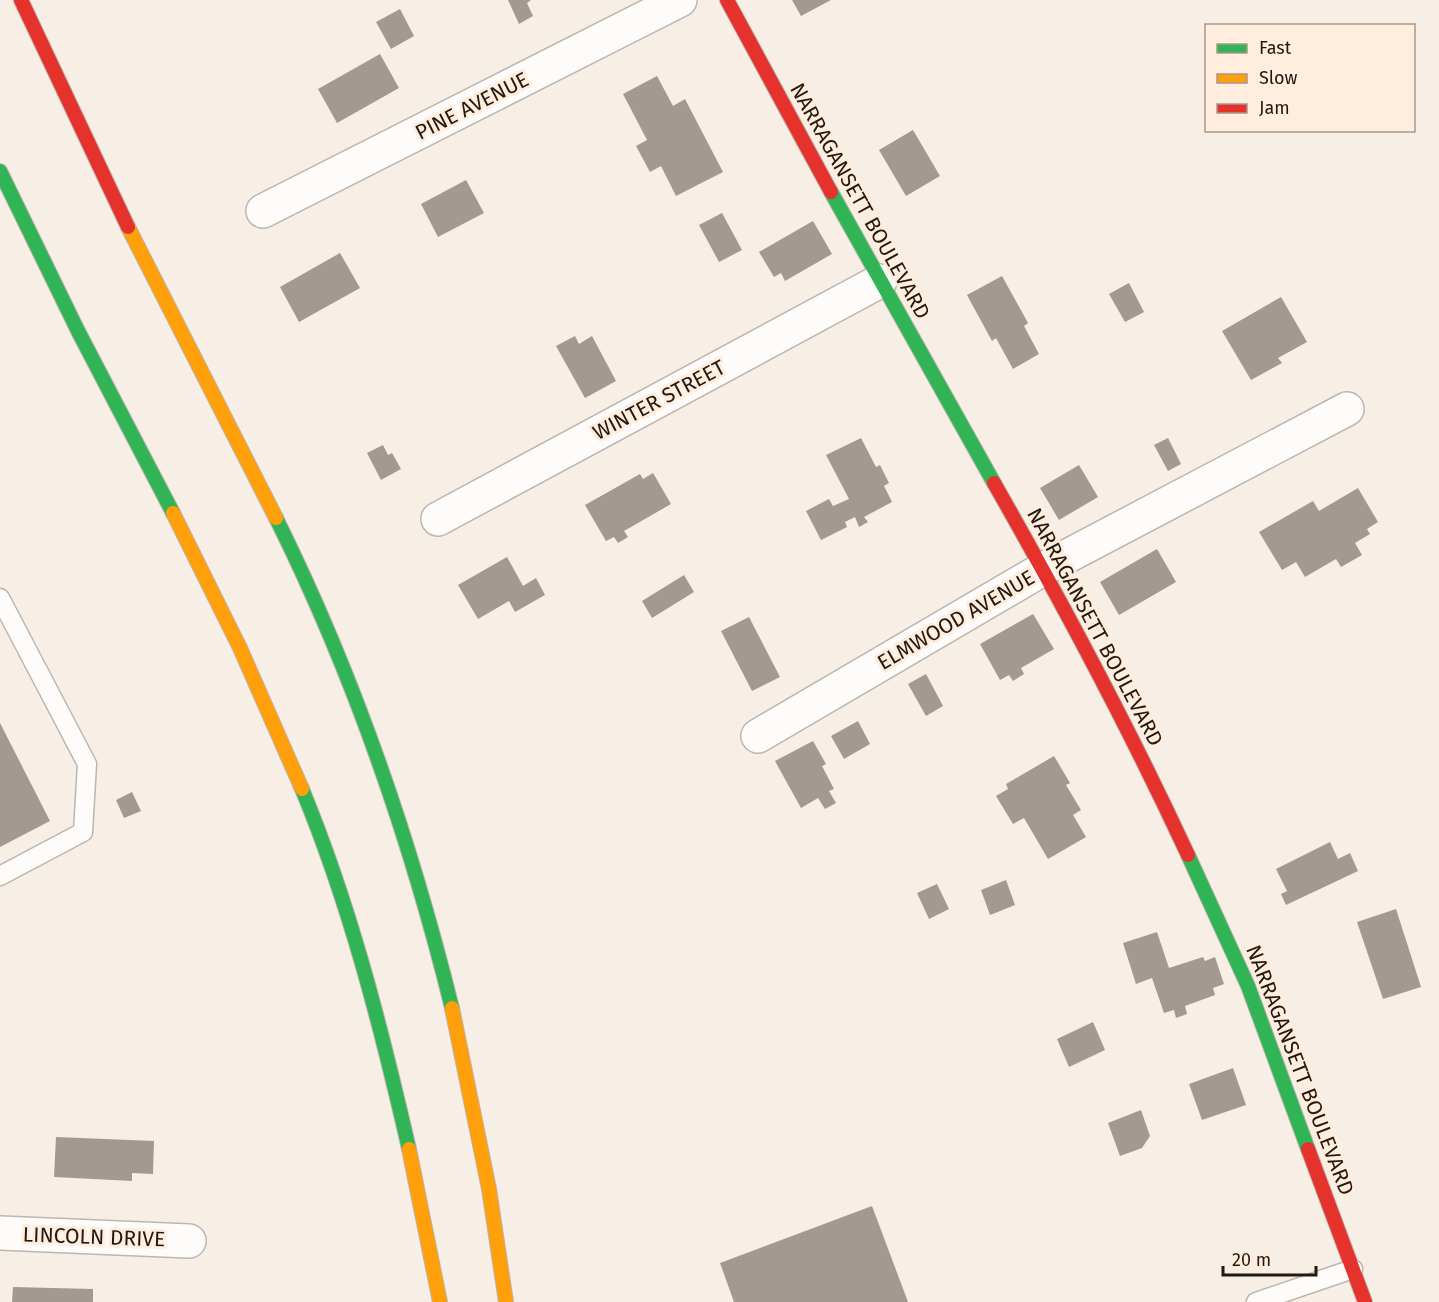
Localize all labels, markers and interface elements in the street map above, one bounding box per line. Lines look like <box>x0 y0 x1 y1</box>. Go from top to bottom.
legend <box>1205 24 1415 132</box>
text: Fast <box>1259 37 1292 59</box>
street label: PINE AVENUE <box>411 66 533 146</box>
text: Slow <box>1259 67 1298 89</box>
street label: NARRAGANSETT BOULEVARD <box>784 78 936 324</box>
text: Jam <box>1259 97 1290 119</box>
street label: WINTER STREET <box>588 354 730 446</box>
street label: NARRAGANSETT BOULEVARD <box>1021 504 1169 750</box>
street label: ELMWOOD AVENUE <box>873 564 1039 676</box>
street label: NARRAGANSETT BOULEVARD <box>1240 941 1360 1199</box>
street label: LINCOLN DRIVE <box>22 1222 166 1252</box>
scale bar <box>1223 1239 1316 1277</box>
text: 20 m <box>1232 1249 1271 1271</box>

